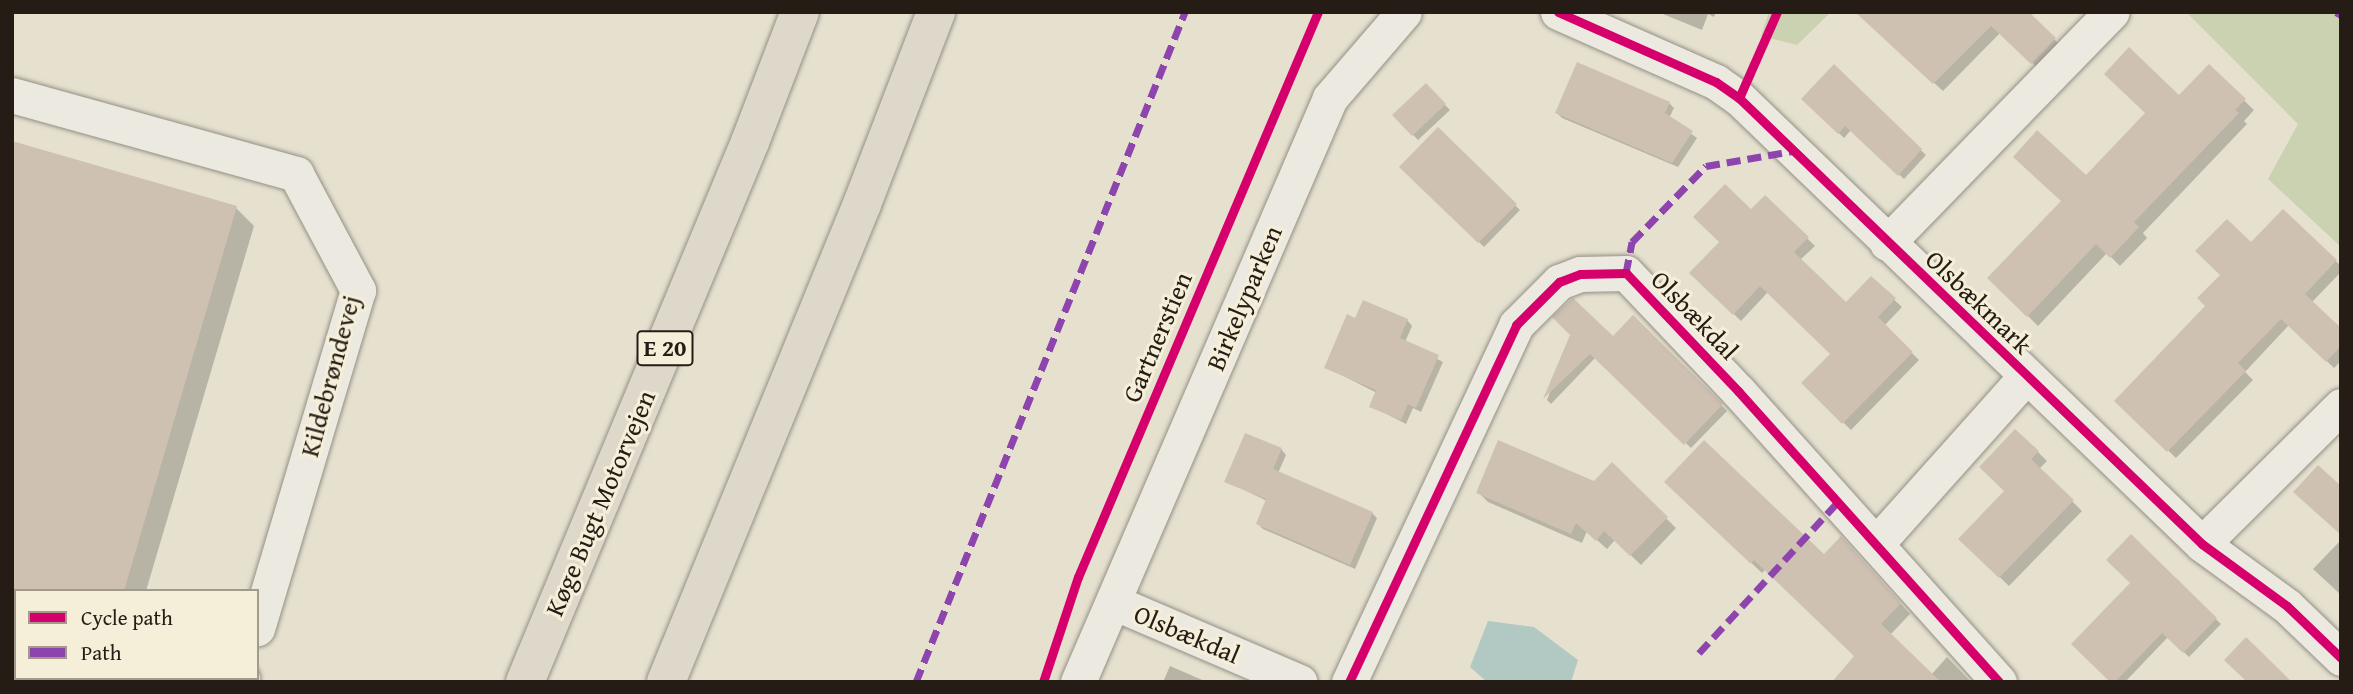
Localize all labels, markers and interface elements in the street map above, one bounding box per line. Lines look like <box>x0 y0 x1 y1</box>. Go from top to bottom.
street label: Birkelyparken <box>1199 221 1289 375</box>
street label: Olsbækmark <box>1919 244 2039 360</box>
street label: Olsbækdal <box>1645 264 1745 366</box>
street label: Gartnerstien <box>1116 267 1198 407</box>
street label: Kildebrøndevej <box>293 292 367 460</box>
road number: E 20 <box>635 328 695 368</box>
street label: Køge Bugt Motorvejen <box>538 385 662 621</box>
legend <box>14 589 259 680</box>
street label: Olsbækdal <box>1129 598 1245 670</box>
text: Cycle path <box>81 602 173 633</box>
text: Path <box>81 637 121 668</box>

